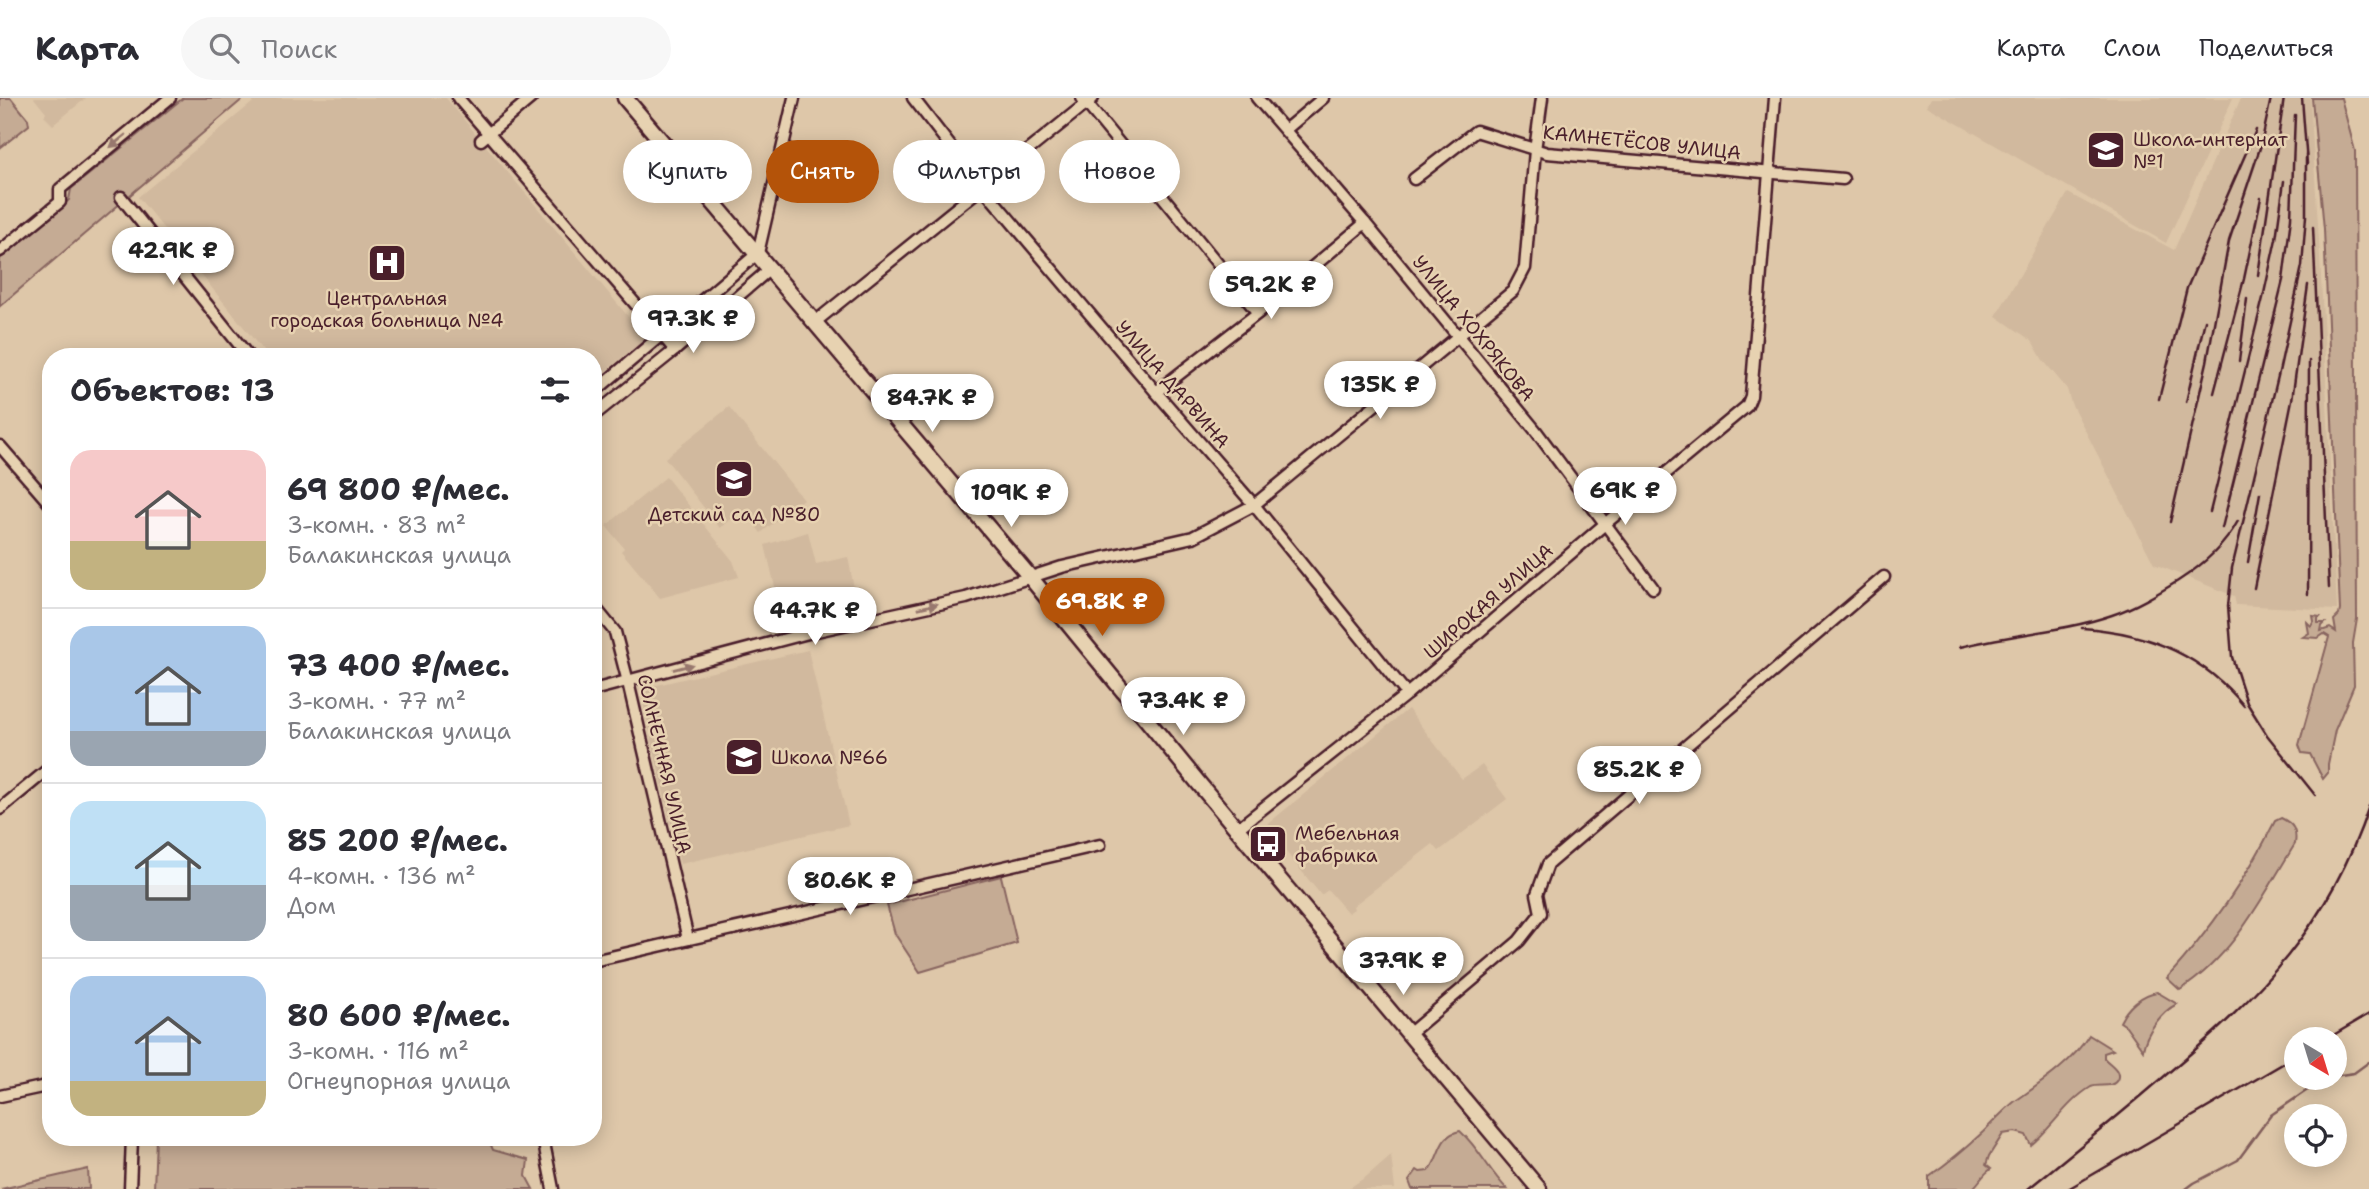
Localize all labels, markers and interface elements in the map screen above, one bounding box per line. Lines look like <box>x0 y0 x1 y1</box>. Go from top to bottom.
search box <box>181 17 671 80</box>
text: Карта <box>35 26 139 71</box>
icon: search <box>205 29 243 67</box>
text: Поиск <box>261 31 337 66</box>
text: Карта <box>1997 32 2065 64</box>
text: Слои <box>2103 32 2161 64</box>
text: Поделиться <box>2199 32 2334 64</box>
street label: КАМНЕТЁСОВ УЛИЦА <box>1542 120 1742 165</box>
place label: Школа-интернат №1 <box>2133 127 2288 174</box>
school or university icon: Школа-интернат №1 <box>2085 129 2127 171</box>
one-way arrow <box>109 134 127 149</box>
chip: Купить <box>623 140 752 203</box>
chip: Снять <box>766 140 879 203</box>
chip: Фильтры <box>893 140 1045 203</box>
chip: Новое <box>1059 140 1180 203</box>
pin: 42.9K ₽ <box>108 228 238 287</box>
text: 42.9K ₽ <box>128 235 218 265</box>
hospital icon: Центральная городская больница №4 <box>366 242 408 284</box>
street label: УЛИЦА ХОХРЯКОВА <box>1407 250 1540 407</box>
pin: 59.2K ₽ <box>1206 262 1336 321</box>
text: 59.2K ₽ <box>1225 269 1317 299</box>
place label: Центральная городская больница №4 <box>271 286 503 333</box>
pin: 97.3K ₽ <box>628 296 758 355</box>
text: 97.3K ₽ <box>647 303 739 333</box>
street label: УЛИЦА ДАРВИНА <box>1110 315 1235 454</box>
pin: 135K ₽ <box>1323 362 1437 421</box>
text: 135K ₽ <box>1340 369 1420 399</box>
text: Объектов: 13 <box>70 370 275 411</box>
icon: filters <box>536 371 574 409</box>
pin: 84.7K ₽ <box>867 374 997 434</box>
text: 84.7K ₽ <box>887 382 977 412</box>
school or university icon: Детский сад №80 <box>713 458 755 500</box>
pin: 69K ₽ <box>1576 468 1674 527</box>
text: 69 800 ₽/мес. <box>287 469 510 510</box>
pin: 109K ₽ <box>954 470 1068 529</box>
text: 69K ₽ <box>1590 475 1660 505</box>
text: 109K ₽ <box>970 477 1052 507</box>
icon: home <box>126 478 210 562</box>
place label: Детский сад №80 <box>648 502 820 527</box>
text: 3-комн. · 83 m² <box>287 510 466 540</box>
street label: ШИРОКАЯ УЛИЦА <box>1418 538 1559 665</box>
text: Балакинская улица <box>287 540 511 570</box>
pin: 69.8K ₽ <box>1037 578 1167 638</box>
text: 69.8K ₽ <box>1056 586 1148 616</box>
pin: 44.7K ₽ <box>750 588 880 647</box>
text: 44.7K ₽ <box>770 595 860 625</box>
one-way arrow <box>917 600 939 611</box>
text: 73 400 ₽/мес. <box>287 645 510 686</box>
icon: home <box>126 654 210 738</box>
one-way arrow <box>672 661 694 672</box>
street label: СОЛНЕЧНАЯ УЛИЦА <box>632 672 697 857</box>
pin: 73.4K ₽ <box>1118 678 1248 737</box>
text: 73.4K ₽ <box>1137 685 1229 715</box>
text: 3-комн. · 77 m² <box>287 686 466 716</box>
text: Балакинская улица <box>287 716 511 746</box>
school or university icon: Школа №66 <box>723 736 765 778</box>
place label: Школа №66 <box>771 745 888 770</box>
pin: 85.2K ₽ <box>1574 746 1704 806</box>
text: 85.2K ₽ <box>1593 754 1685 784</box>
text: 85 200 ₽/мес. <box>287 820 508 861</box>
place label: Мебельная фабрика <box>1295 821 1400 868</box>
bus stop icon: Мебельная фабрика <box>1247 823 1289 865</box>
icon: home <box>126 829 210 913</box>
pin: 80.6K ₽ <box>785 858 915 917</box>
text: 4-комн. · 136 m² <box>287 861 476 891</box>
text: 80.6K ₽ <box>804 865 896 895</box>
text: Дом <box>287 891 336 921</box>
pin: 37.9K ₽ <box>1338 937 1468 997</box>
text: 37.9K ₽ <box>1359 945 1447 975</box>
text: 80 600 ₽/мес. <box>287 995 511 1036</box>
icon: home <box>126 1004 210 1088</box>
north arrow <box>2284 1027 2347 1090</box>
map controls <box>2284 1027 2347 1167</box>
text: 3-комн. · 116 m² <box>287 1036 469 1066</box>
text: Огнеупорная улица <box>287 1066 510 1096</box>
button: locate <box>2284 1104 2347 1167</box>

